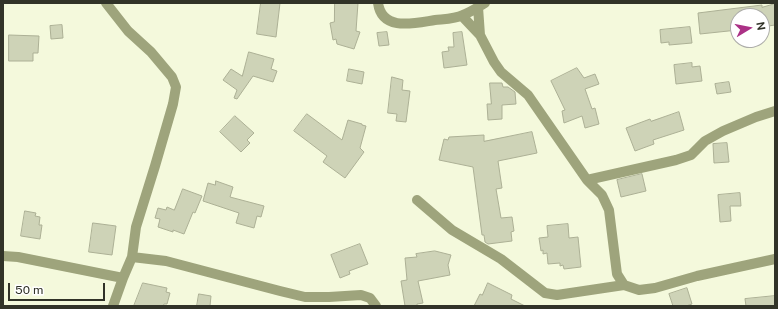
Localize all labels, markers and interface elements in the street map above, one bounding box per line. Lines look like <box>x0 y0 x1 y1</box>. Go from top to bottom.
north arrow <box>730 8 770 48</box>
text: N <box>754 21 767 31</box>
scale bar <box>10 275 107 301</box>
text: 50 m <box>15 283 43 297</box>

